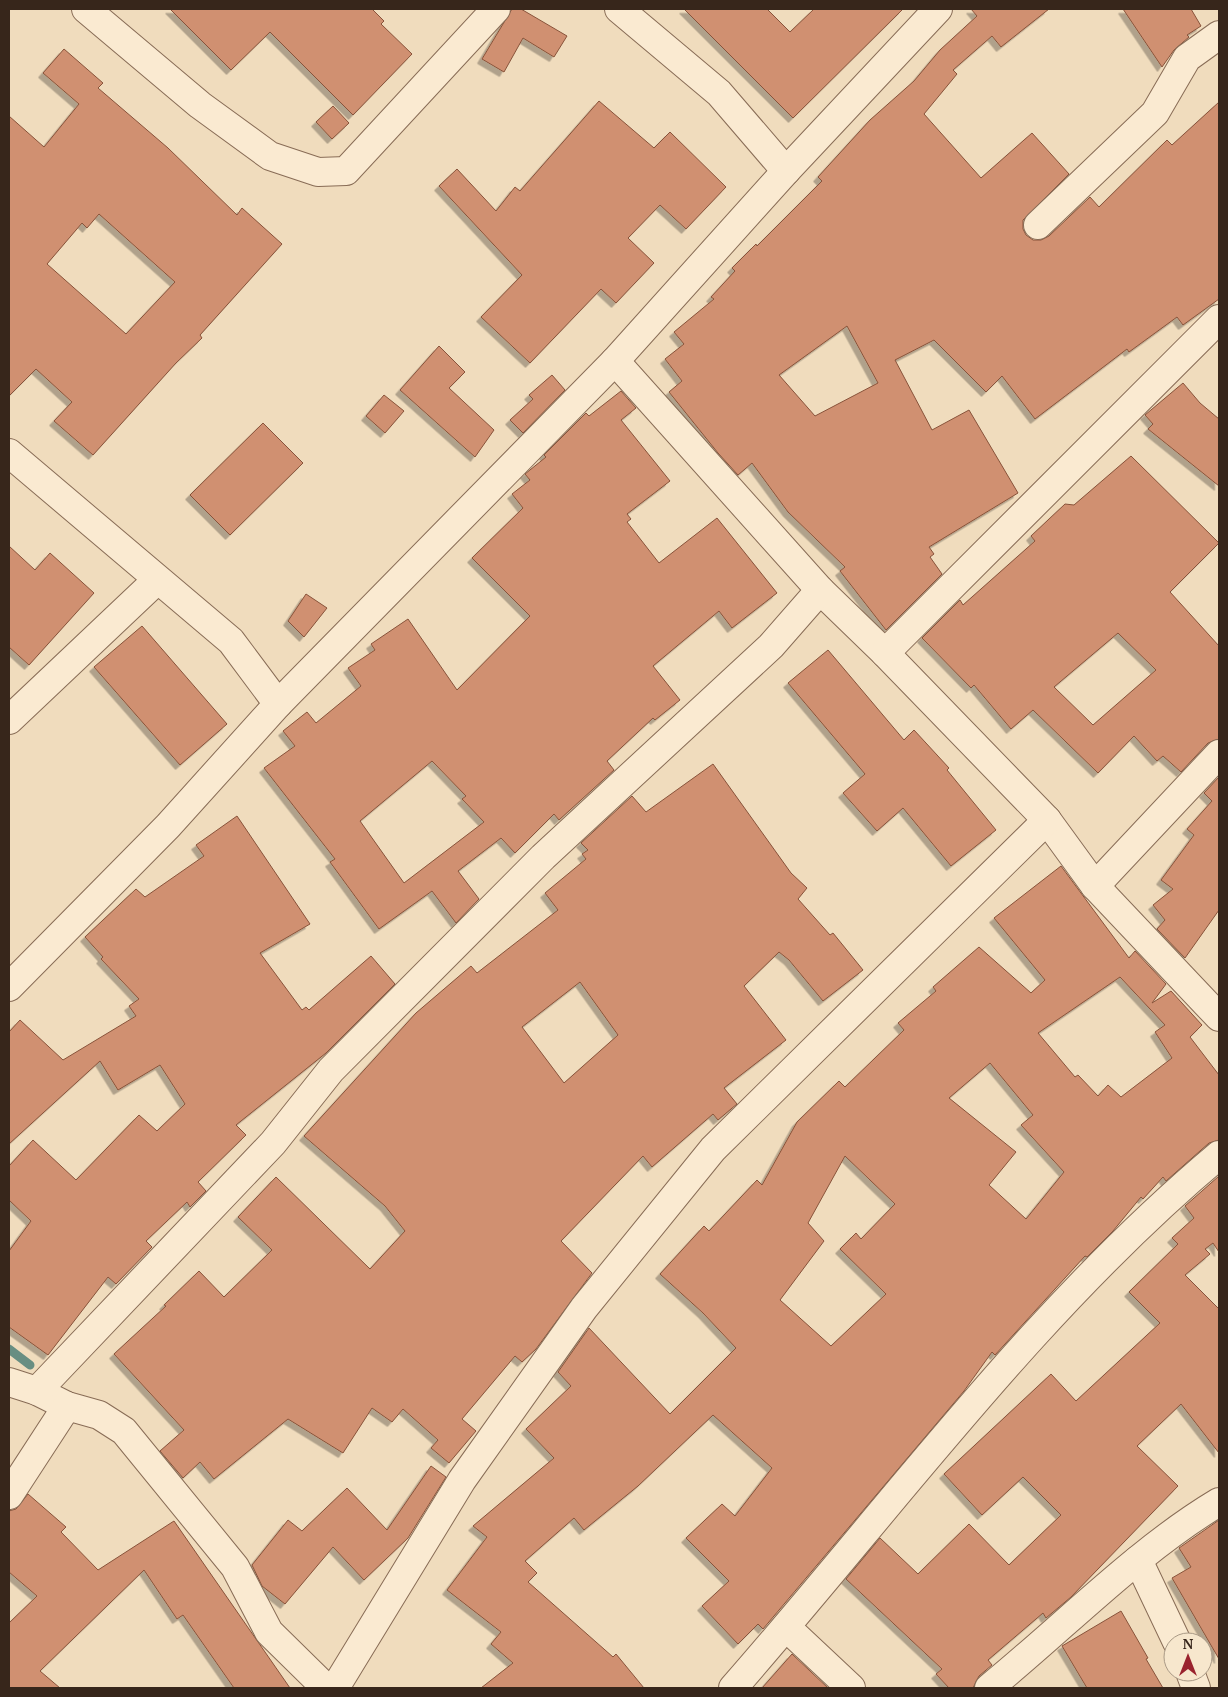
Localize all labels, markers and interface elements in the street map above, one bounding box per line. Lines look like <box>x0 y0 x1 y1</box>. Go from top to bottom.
north arrow <box>1163 1632 1213 1682</box>
text: N <box>1183 1634 1194 1653</box>

